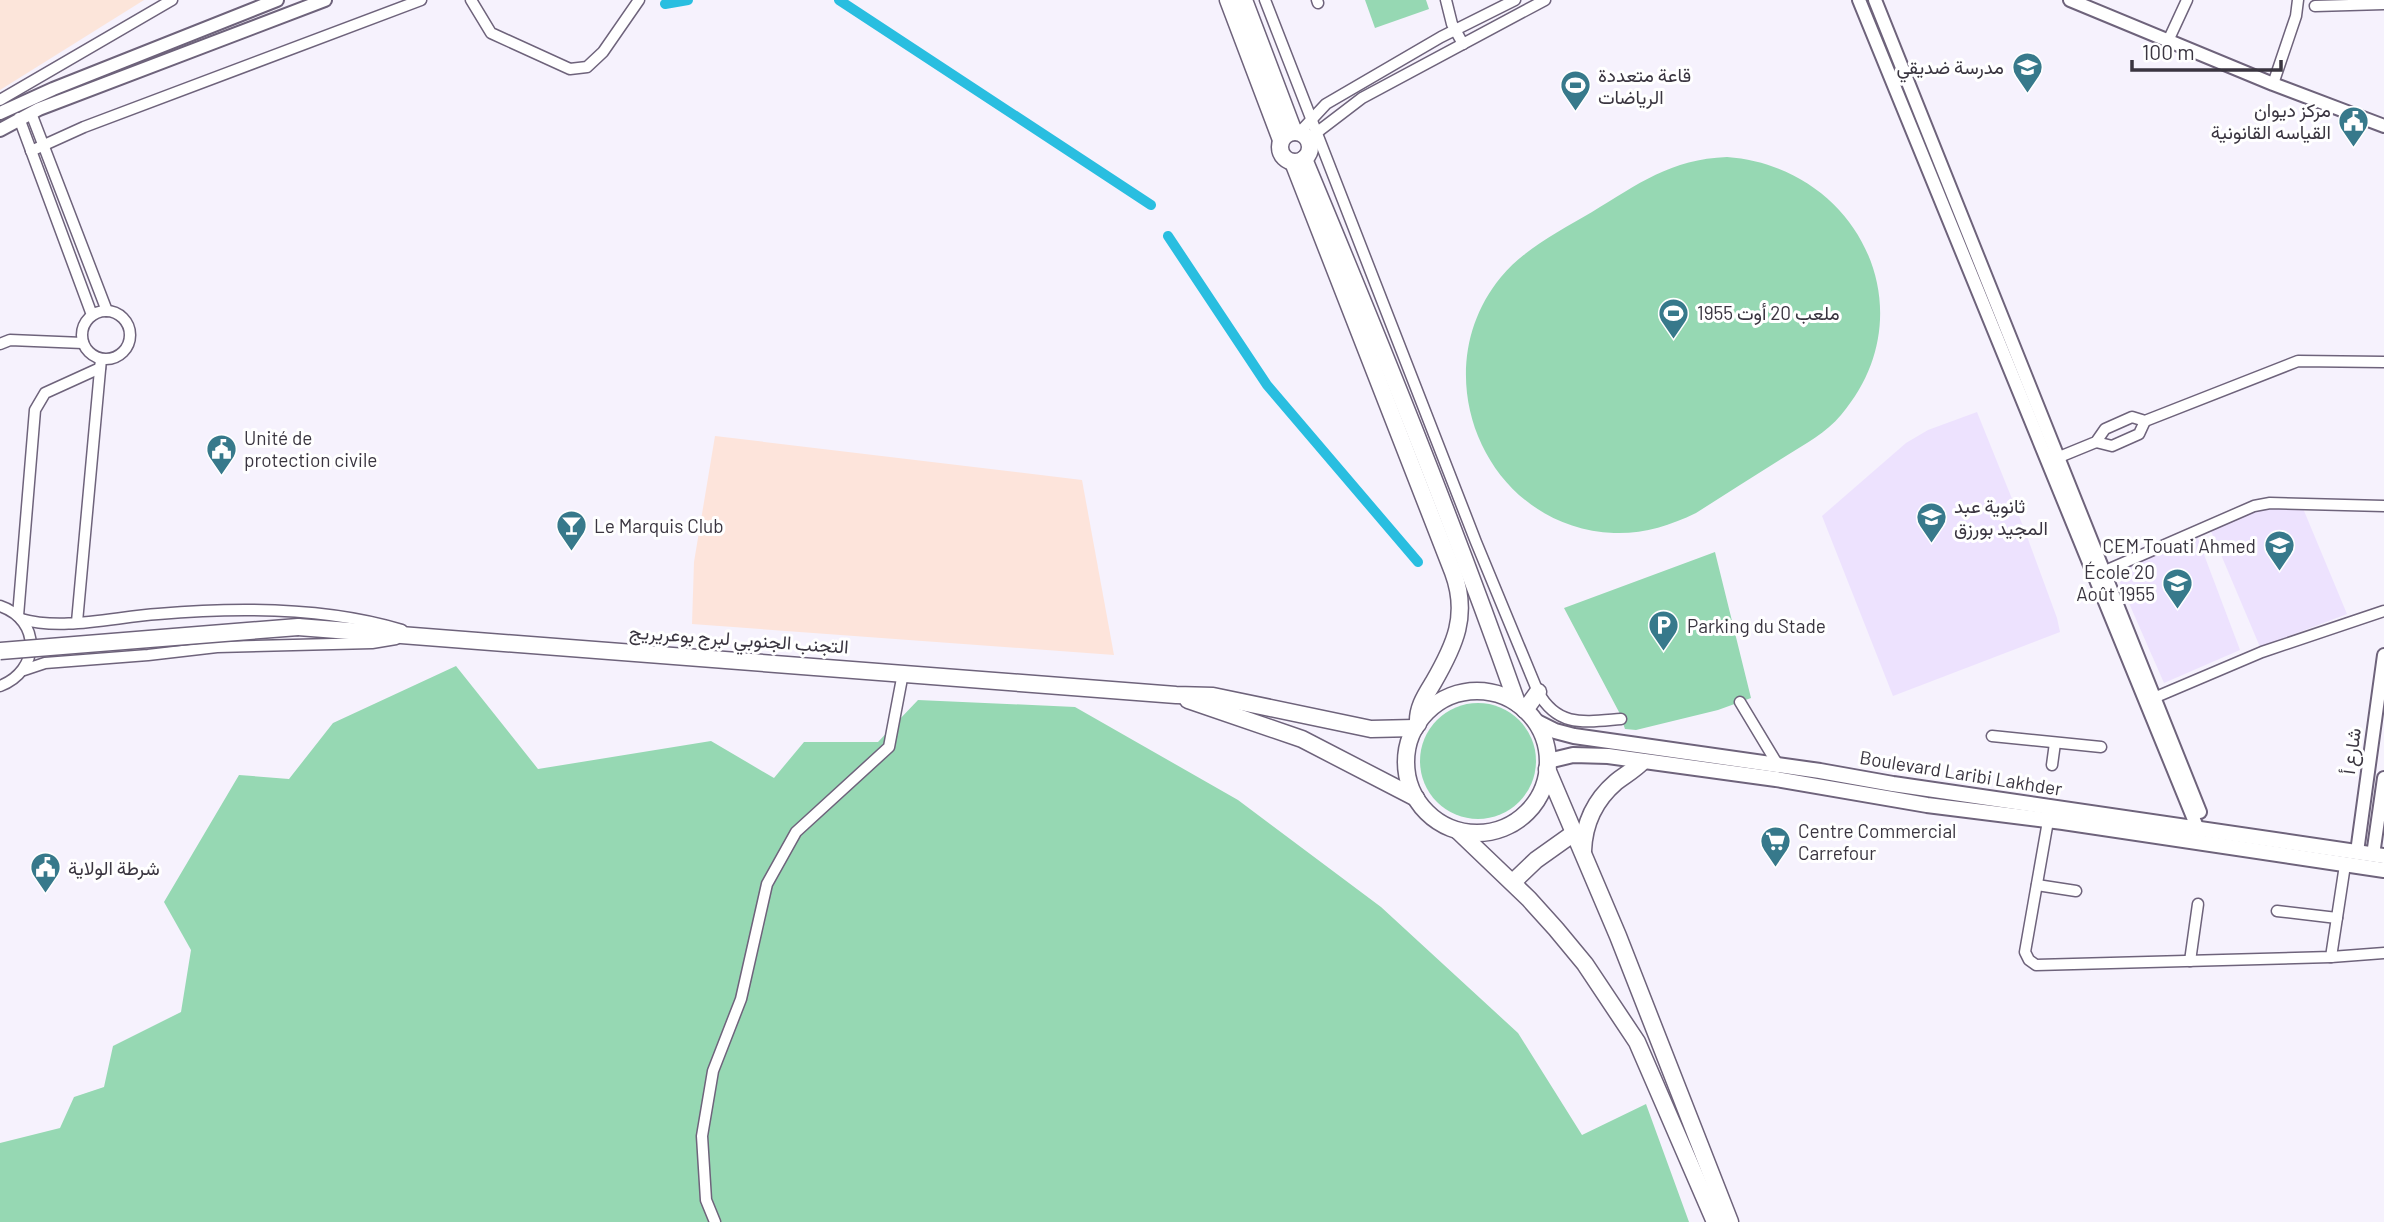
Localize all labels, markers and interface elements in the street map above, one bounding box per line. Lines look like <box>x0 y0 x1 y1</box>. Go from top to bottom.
scale bar <box>2132 28 2281 72</box>
text: 100 m <box>2142 39 2195 64</box>
school or university icon: مدرسة ضديقي <box>2010 50 2044 94</box>
place label: مدرسة ضديقي <box>1896 55 2004 83</box>
place label: قاعة متعددة الرياضات <box>1598 63 1691 109</box>
sports icon: قاعة متعددة الرياضات <box>1558 69 1592 113</box>
place label: مركز ديوان القياسه القانونية <box>2211 98 2331 144</box>
public building icon: مركز ديوان القياسه القانونية <box>2337 104 2371 148</box>
sports icon: ملعب 20 أوت 1955 <box>1657 296 1691 340</box>
place label: ملعب 20 أوت 1955 <box>1697 301 1840 325</box>
place label: Unité de protection civile <box>244 426 377 471</box>
public building icon: Unité de protection civile <box>204 432 238 476</box>
place label: ثانوية عبد المجيد بورزق <box>1954 494 2048 540</box>
school or university icon: ثانوية عبد المجيد بورزق <box>1914 500 1948 544</box>
bar icon: Le Marquis Club <box>554 509 588 553</box>
place label: Le Marquis Club <box>594 514 724 537</box>
school or university icon: CEM Touati Ahmed <box>2262 529 2296 573</box>
place label: CEM Touati Ahmed <box>2103 534 2256 557</box>
place label: École 20 Août 1955 <box>2076 560 2155 605</box>
school or university icon: École 20 Août 1955 <box>2161 566 2195 610</box>
parking icon: Parking du Stade <box>1647 609 1681 653</box>
place label: Parking du Stade <box>1687 614 1826 637</box>
street label: التجنب الجنوبي لبرج بوعريريج <box>628 619 849 663</box>
street label: شارع أ <box>2336 726 2367 776</box>
street label: Boulevard Laribi Lakhder <box>1858 745 2064 800</box>
place label: Centre Commercial Carrefour <box>1798 819 1956 864</box>
supermarket icon: Centre Commercial Carrefour <box>1758 825 1792 869</box>
public building icon: شرطة الولاية <box>28 851 62 895</box>
place label: شرطة الولاية <box>68 856 160 880</box>

